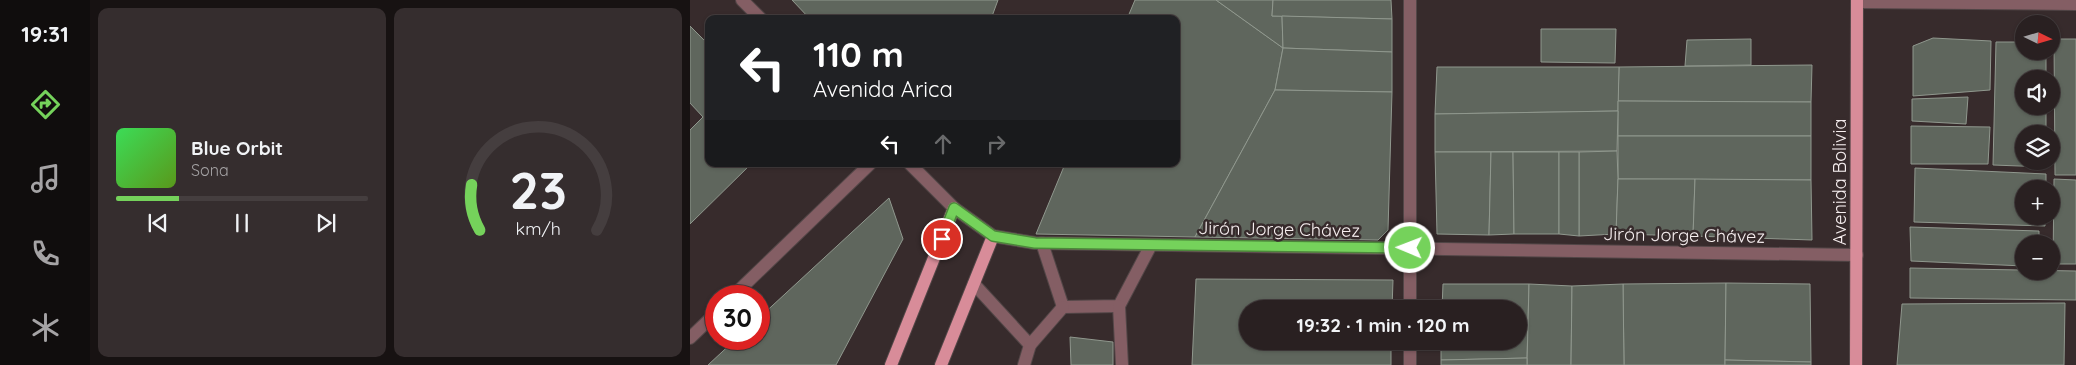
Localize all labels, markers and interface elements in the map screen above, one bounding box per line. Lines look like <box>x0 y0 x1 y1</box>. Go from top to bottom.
north arrow <box>2015 15 2060 60</box>
map controls <box>2015 15 2060 280</box>
text: 19:31 <box>21 20 69 48</box>
text: 110 m <box>813 32 904 76</box>
icon: left <box>730 35 795 100</box>
button: sound <box>2015 70 2060 115</box>
text: Avenida Arica <box>813 75 953 103</box>
icon: directions <box>28 87 63 122</box>
street label: Avenida Bolivia <box>1828 119 1851 245</box>
button: layers <box>2015 125 2060 170</box>
icon: left <box>876 130 904 158</box>
icon: ahead <box>929 130 957 158</box>
icon: right <box>982 130 1010 158</box>
text: Blue Orbit <box>191 136 283 160</box>
text: 23 <box>509 157 567 222</box>
text: Sona <box>191 160 229 180</box>
icon: music <box>28 161 63 196</box>
button: + <box>2015 180 2060 225</box>
icon: previous <box>144 209 172 237</box>
icon: pause <box>228 209 256 237</box>
icon: next <box>312 209 340 237</box>
street label: Jirón Jorge Chávez <box>1198 216 1360 242</box>
text: km/h <box>515 217 561 239</box>
pin <box>921 218 963 260</box>
position arrow <box>1383 221 1435 273</box>
street label: Jirón Jorge Chávez <box>1603 222 1765 248</box>
icon: arrive <box>928 225 956 253</box>
button: − <box>2015 235 2060 280</box>
icon: phone <box>28 236 63 271</box>
speed limit sign: 30 <box>705 285 770 350</box>
icon: climate <box>28 310 63 345</box>
text: 19:32 · 1 min · 120 m <box>1297 313 1469 337</box>

